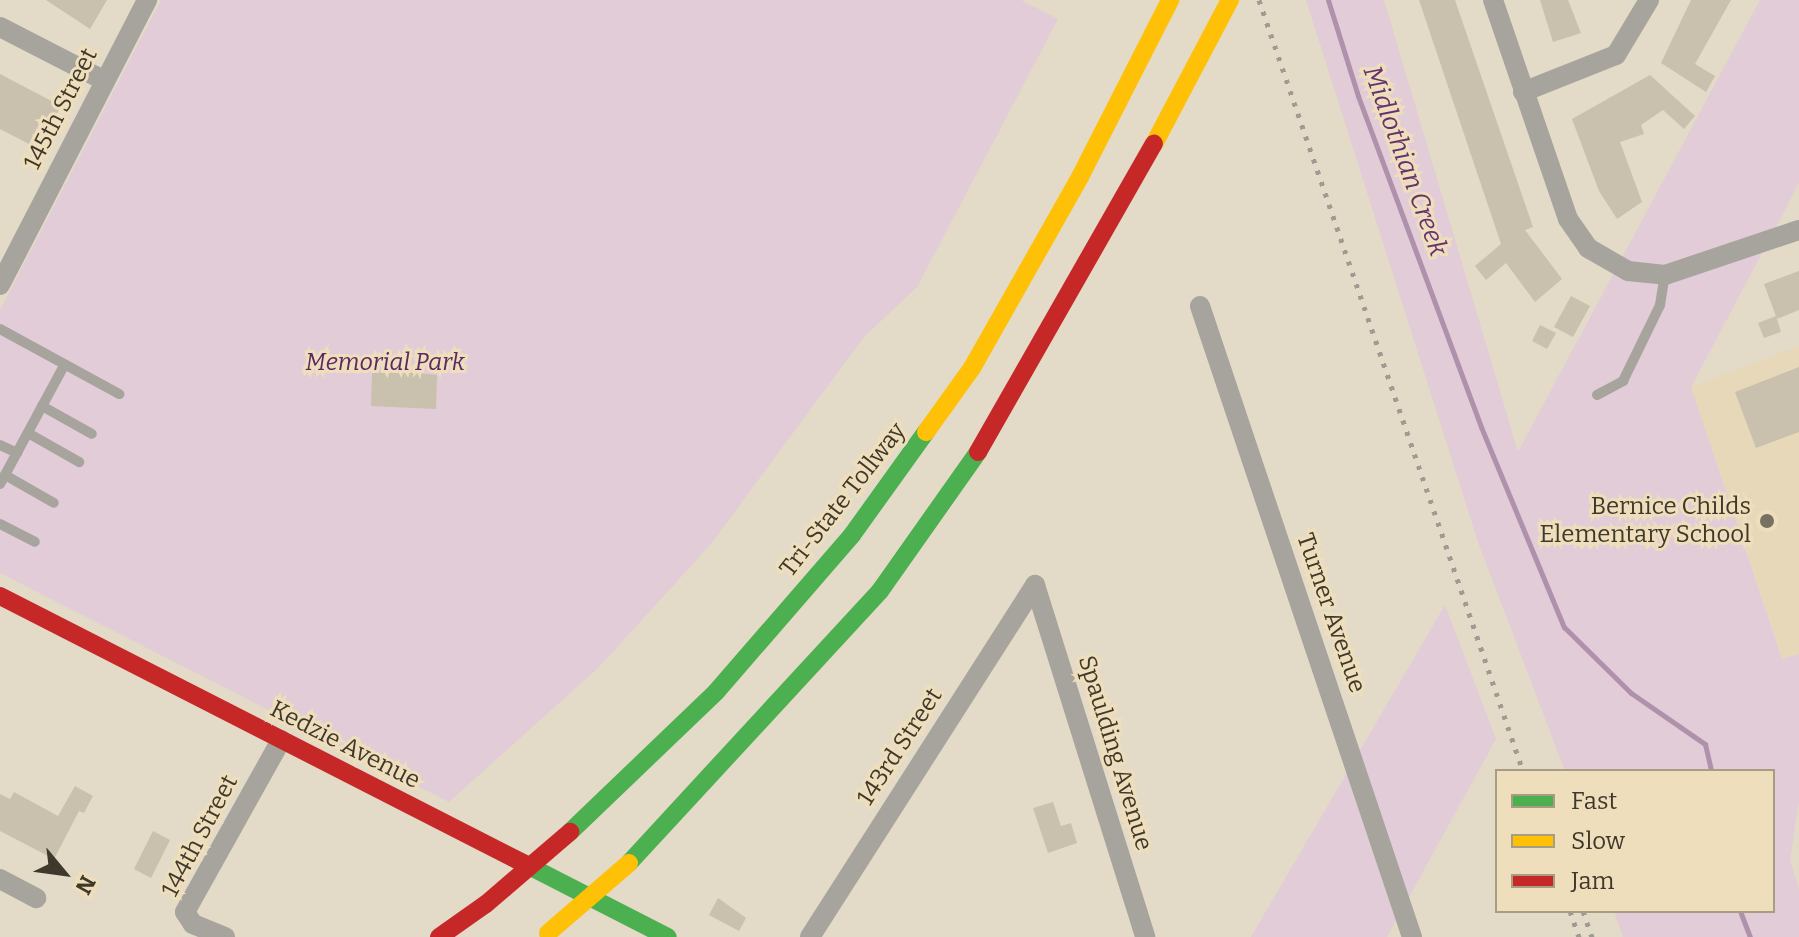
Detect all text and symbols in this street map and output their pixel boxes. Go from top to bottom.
street label: 145th Street [18,43,104,175]
water label: Midlothian Creek [1356,62,1454,260]
park label: Memorial Park [305,349,465,377]
street label: Tri-State Tollway [774,417,912,583]
place label: Bernice Childs Elementary School [1539,493,1751,549]
marker: Bernice Childs Elementary School [1758,512,1776,530]
street label: Turner Avenue [1290,529,1372,697]
street label: Spaulding Avenue [1072,652,1158,854]
street label: 143rd Street [851,683,949,811]
street label: Kedzie Avenue [265,695,425,795]
legend [1495,769,1775,913]
street label: 144th Street [156,770,244,902]
text: Fast [1571,787,1617,815]
text: Slow [1571,827,1625,855]
north arrow [24,833,104,913]
text: Jam [1571,867,1614,895]
text: N [70,871,101,899]

